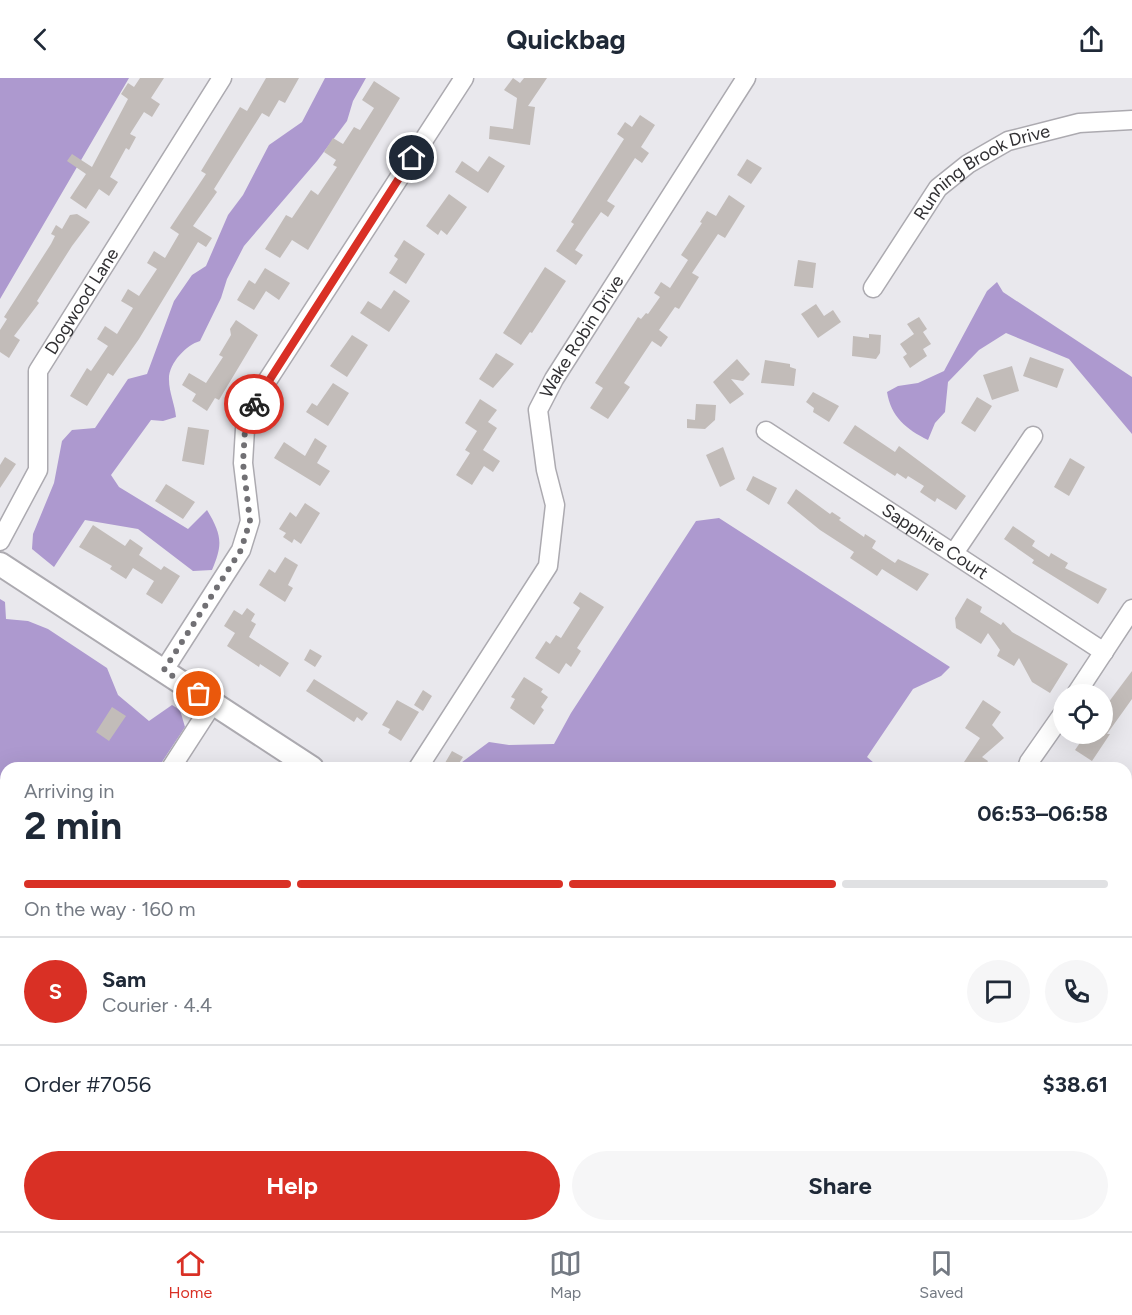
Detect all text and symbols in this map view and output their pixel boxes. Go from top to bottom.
icon: back [24,23,57,56]
text: Quickbag [506,23,626,56]
icon: share [1075,23,1108,56]
street label: Running Brook Drive [909,120,1052,224]
pin [386,132,437,183]
icon: home [395,141,428,174]
street label: Dogwood Lane [40,244,124,359]
street label: Wake Robin Drive [535,271,629,402]
courier [224,374,284,434]
icon: bike [238,388,271,421]
street label: Sapphire Court [878,499,993,584]
pin [173,668,224,719]
icon: bag [182,677,215,710]
map controls [1053,684,1113,744]
button: locate [1053,684,1113,744]
text: Arriving in [24,779,114,803]
text: 06:53–06:58 [977,800,1108,827]
text: 2 min [24,802,122,849]
text: On the way · 160 m [24,897,196,921]
button: chat [967,960,1030,1023]
button: phone [1045,960,1108,1023]
text: Sam [102,966,146,993]
text: S [49,978,62,1005]
text: Courier · 4.4 [102,993,212,1017]
text: Order #7056 [24,1071,151,1098]
text: $38.61 [1043,1071,1108,1098]
button: Help [24,1151,560,1220]
button: Share [572,1151,1108,1220]
tab: Home [169,1247,212,1302]
tab: Map [549,1247,582,1302]
tab: Saved [919,1247,963,1302]

